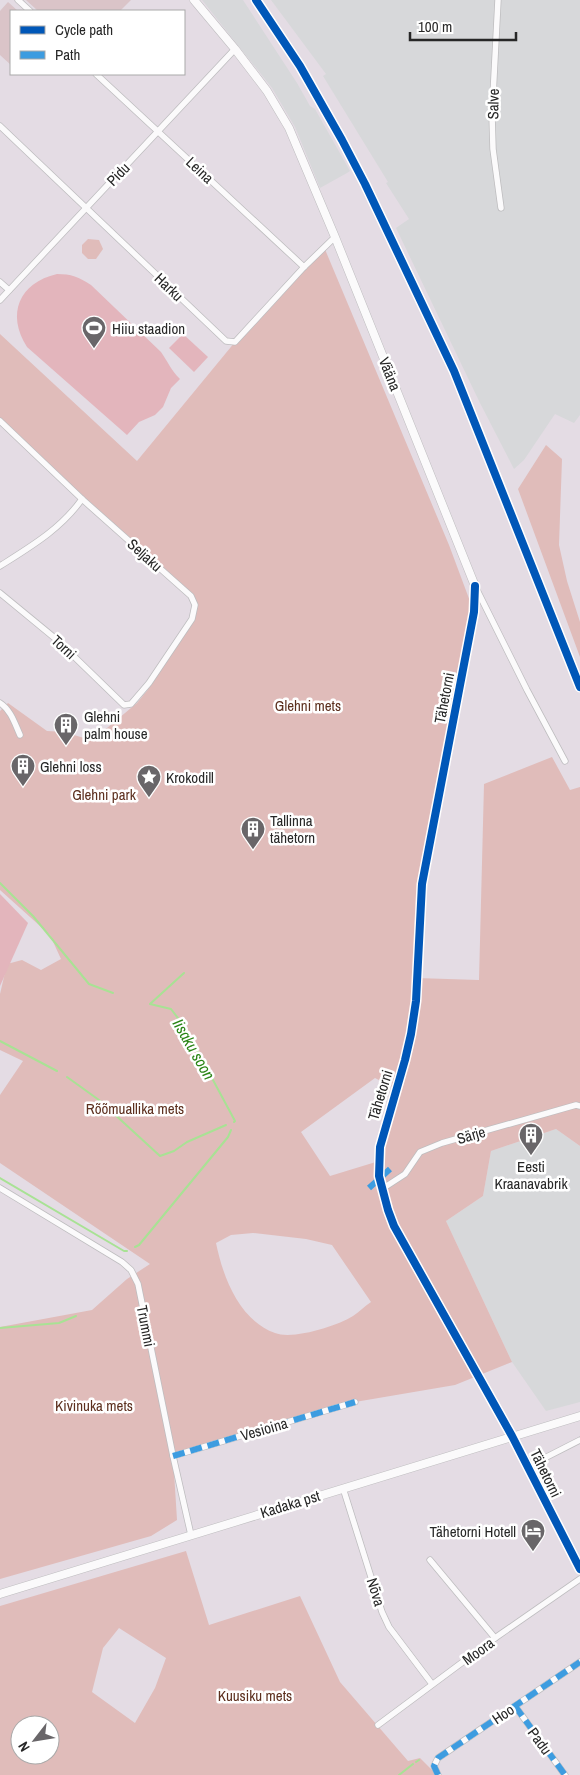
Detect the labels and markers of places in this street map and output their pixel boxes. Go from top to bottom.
sports icon: Hiiu staadion [81,315,107,349]
place label: Hiiu staadion [112,318,185,339]
place label: Glehni palm house [84,706,148,744]
building icon: Glehni palm house [53,712,79,746]
building icon: Glehni loss [10,753,36,787]
place label: Glehni loss [40,756,102,777]
place icon: Krokodill [136,764,162,798]
place label: Krokodill [166,767,214,788]
place label: Tallinna tähetorn [270,810,315,848]
building icon: Tallinna tähetorn [240,816,266,850]
building icon: Eesti Kraanavabrik [518,1122,544,1156]
place label: Eesti Kraanavabrik [494,1156,568,1194]
hotel icon: Tähetorni Hotell [520,1518,546,1552]
place label: Tähetorni Hotell [430,1521,516,1542]

